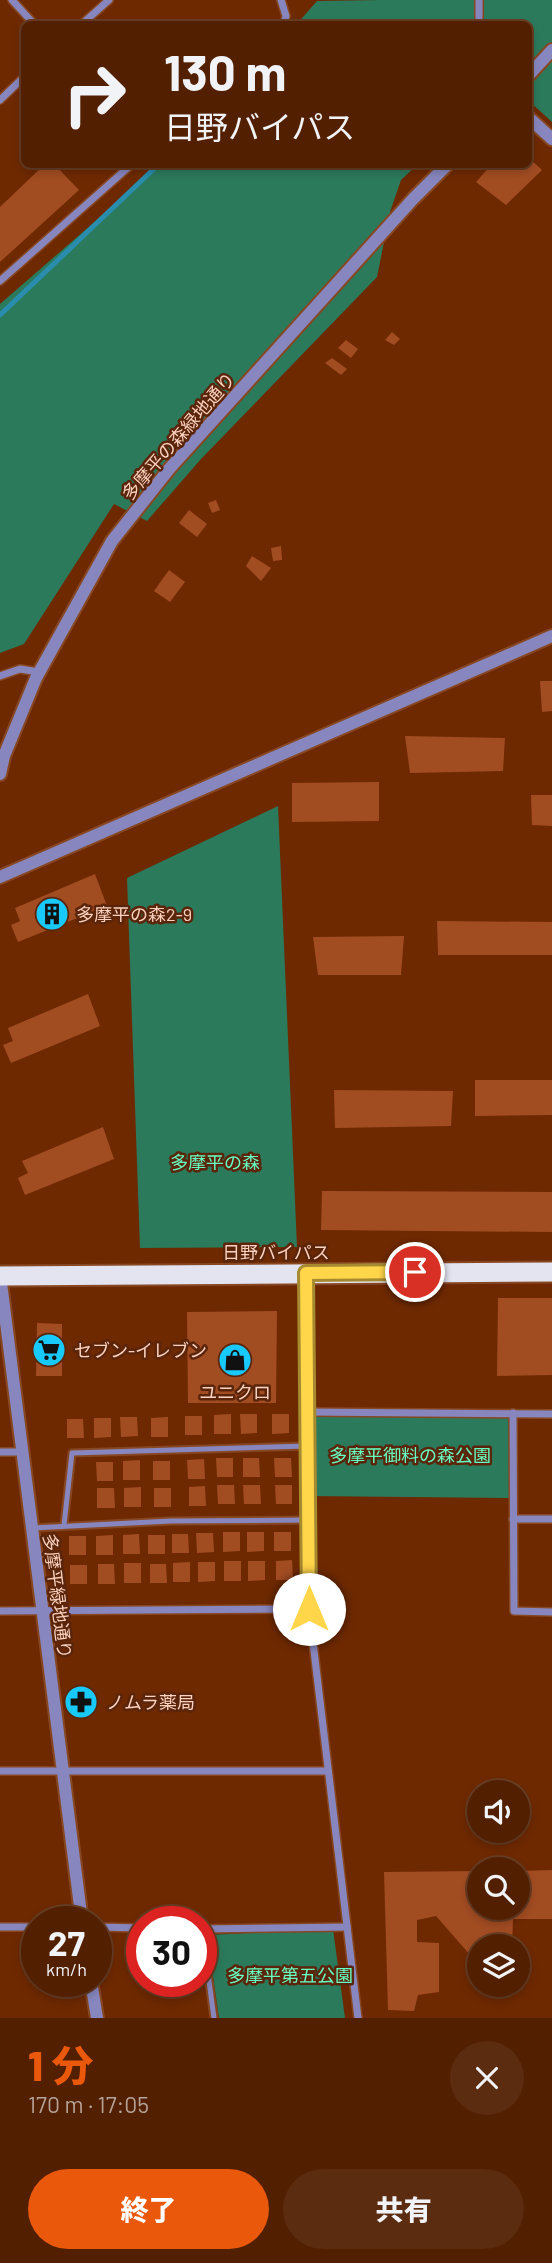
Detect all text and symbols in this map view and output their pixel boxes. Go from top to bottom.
text: 130 m [164,42,286,101]
icon: right [49,49,140,140]
text: 日野バイパス [164,107,355,145]
street label: 多摩平の森緑地通り [117,368,239,504]
building icon: 多摩平の森2-9 [33,895,71,933]
place label: 多摩平の森2-9 [76,903,192,925]
park label: 多摩平の森 [170,1151,260,1173]
street label: 日野バイパス [222,1241,330,1263]
pin [385,1242,445,1302]
icon: arrive [396,1253,434,1291]
supermarket icon: セブン-イレブン [30,1331,68,1369]
place label: セブン-イレブン [74,1339,207,1361]
shop icon: ユニクロ [216,1341,254,1379]
place label: ユニクロ [199,1381,271,1403]
park label: 多摩平御料の森公園 [329,1444,491,1466]
street label: 多摩平緑地通り [39,1532,77,1660]
position arrow [272,1572,346,1646]
pharmacy icon: ノムラ薬局 [62,1683,100,1721]
place label: ノムラ薬局 [106,1691,195,1713]
map controls [467,1780,530,1997]
button: sound [467,1780,530,1843]
button: search [467,1857,530,1920]
speed limit sign: 30 [126,1906,217,1997]
text: 27 [48,1921,85,1963]
button: layers [467,1934,530,1997]
text: km/h [46,1958,87,1980]
park label: 多摩平第五公園 [227,1964,353,1986]
text: 1 分 [28,2039,93,2089]
button: close [450,2041,524,2115]
text: 170 m · 17:05 [28,2090,149,2118]
button: 終了 [28,2169,269,2249]
button: 共有 [283,2169,524,2249]

